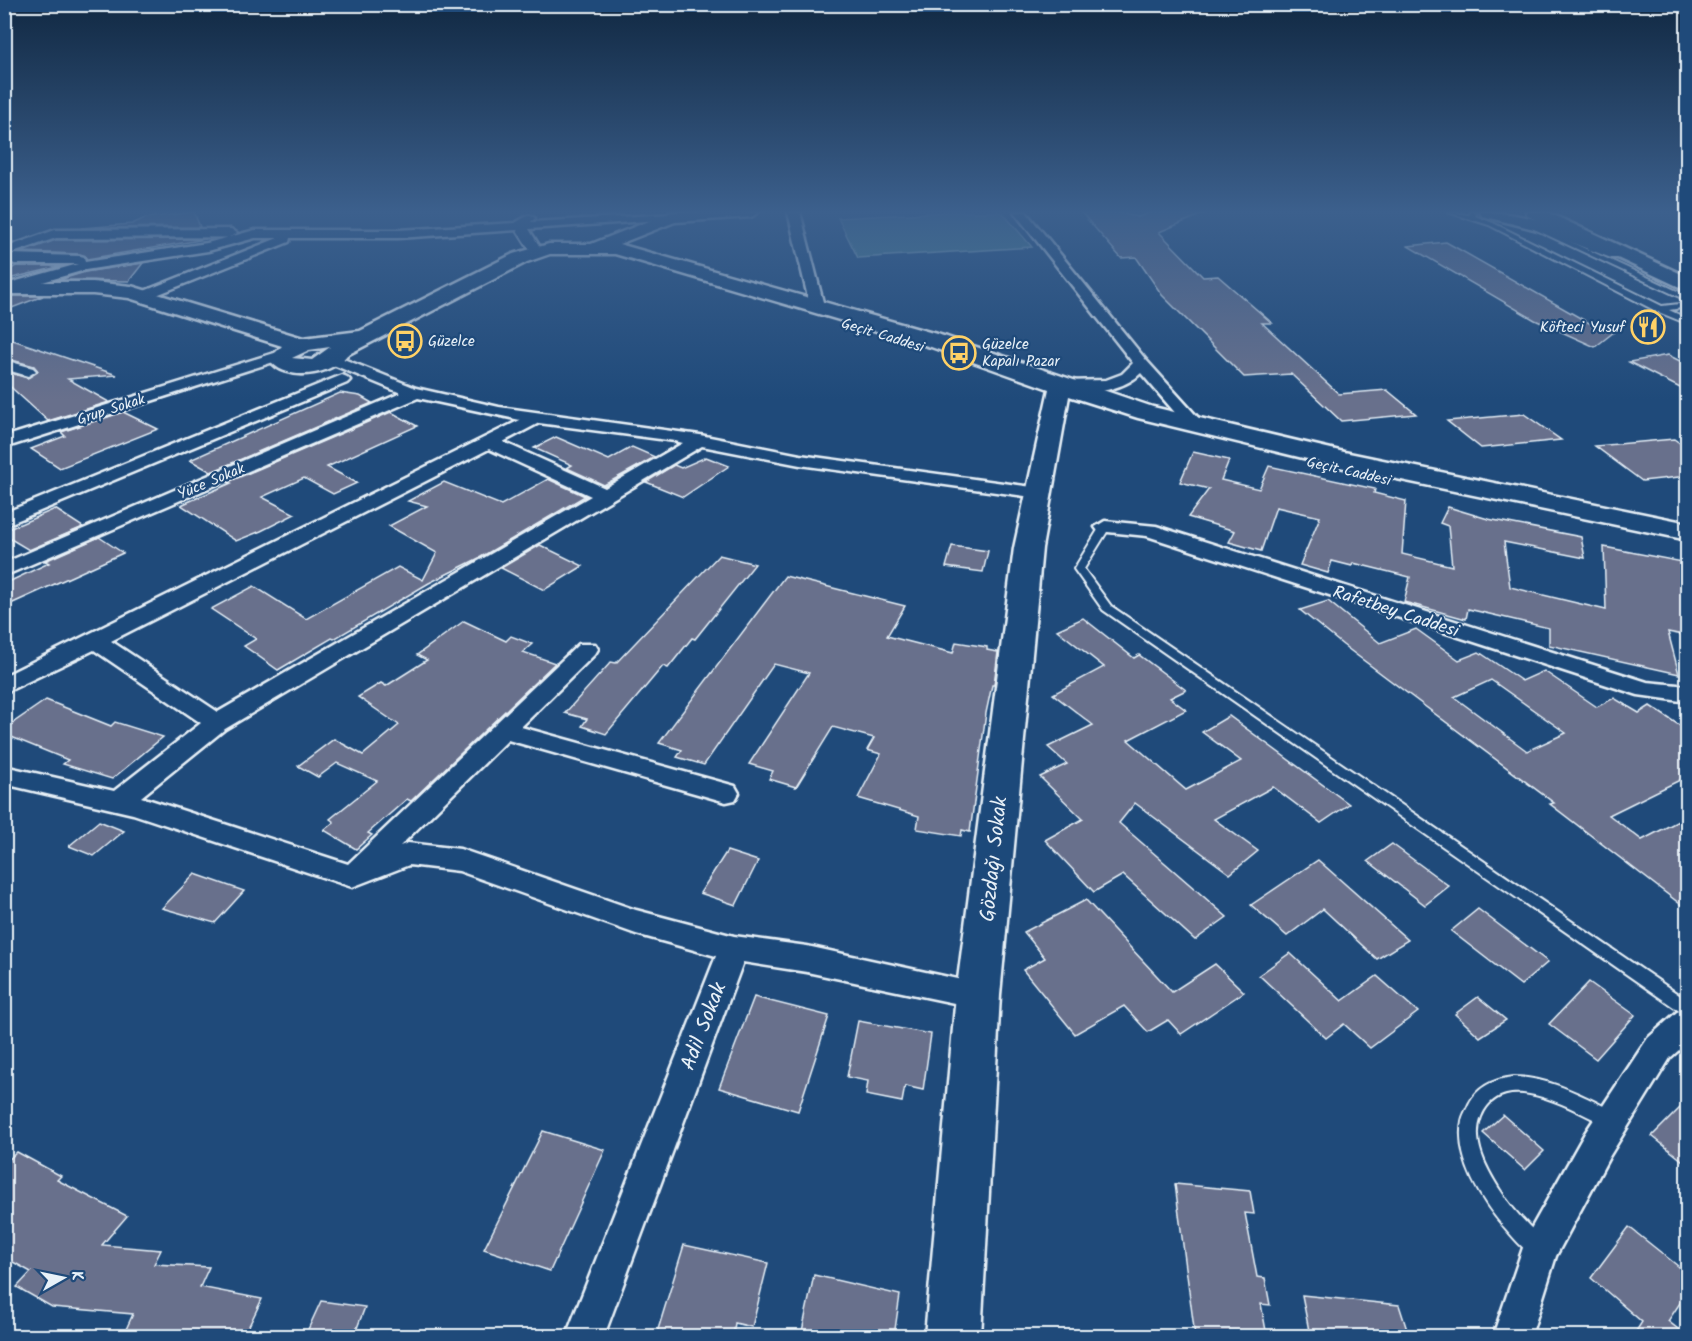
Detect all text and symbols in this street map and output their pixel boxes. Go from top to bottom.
restaurant icon: Köfteci Yusuf [1630,309,1666,345]
street label: Geçit Caddesi [838,312,929,360]
place label: Köfteci Yusuf [1540,316,1626,340]
bus stop icon: Güzelce [387,323,423,359]
place label: Güzelce [428,330,475,354]
place label: Güzelce Kapalı Pazar [982,333,1061,374]
bus stop icon: Güzelce Kapalı Pazar [941,335,977,371]
street label: Grup Sokak [74,387,149,432]
street label: Geçit Caddesi [1304,451,1395,494]
street label: Yüce Sokak [174,457,250,507]
street label: Rafetbey Caddesi [1329,578,1463,647]
street label: Gözdağı Sokak [972,795,1017,923]
street label: Adil Sokak [673,978,736,1075]
north arrow [33,1248,93,1308]
text: K [63,1269,89,1283]

